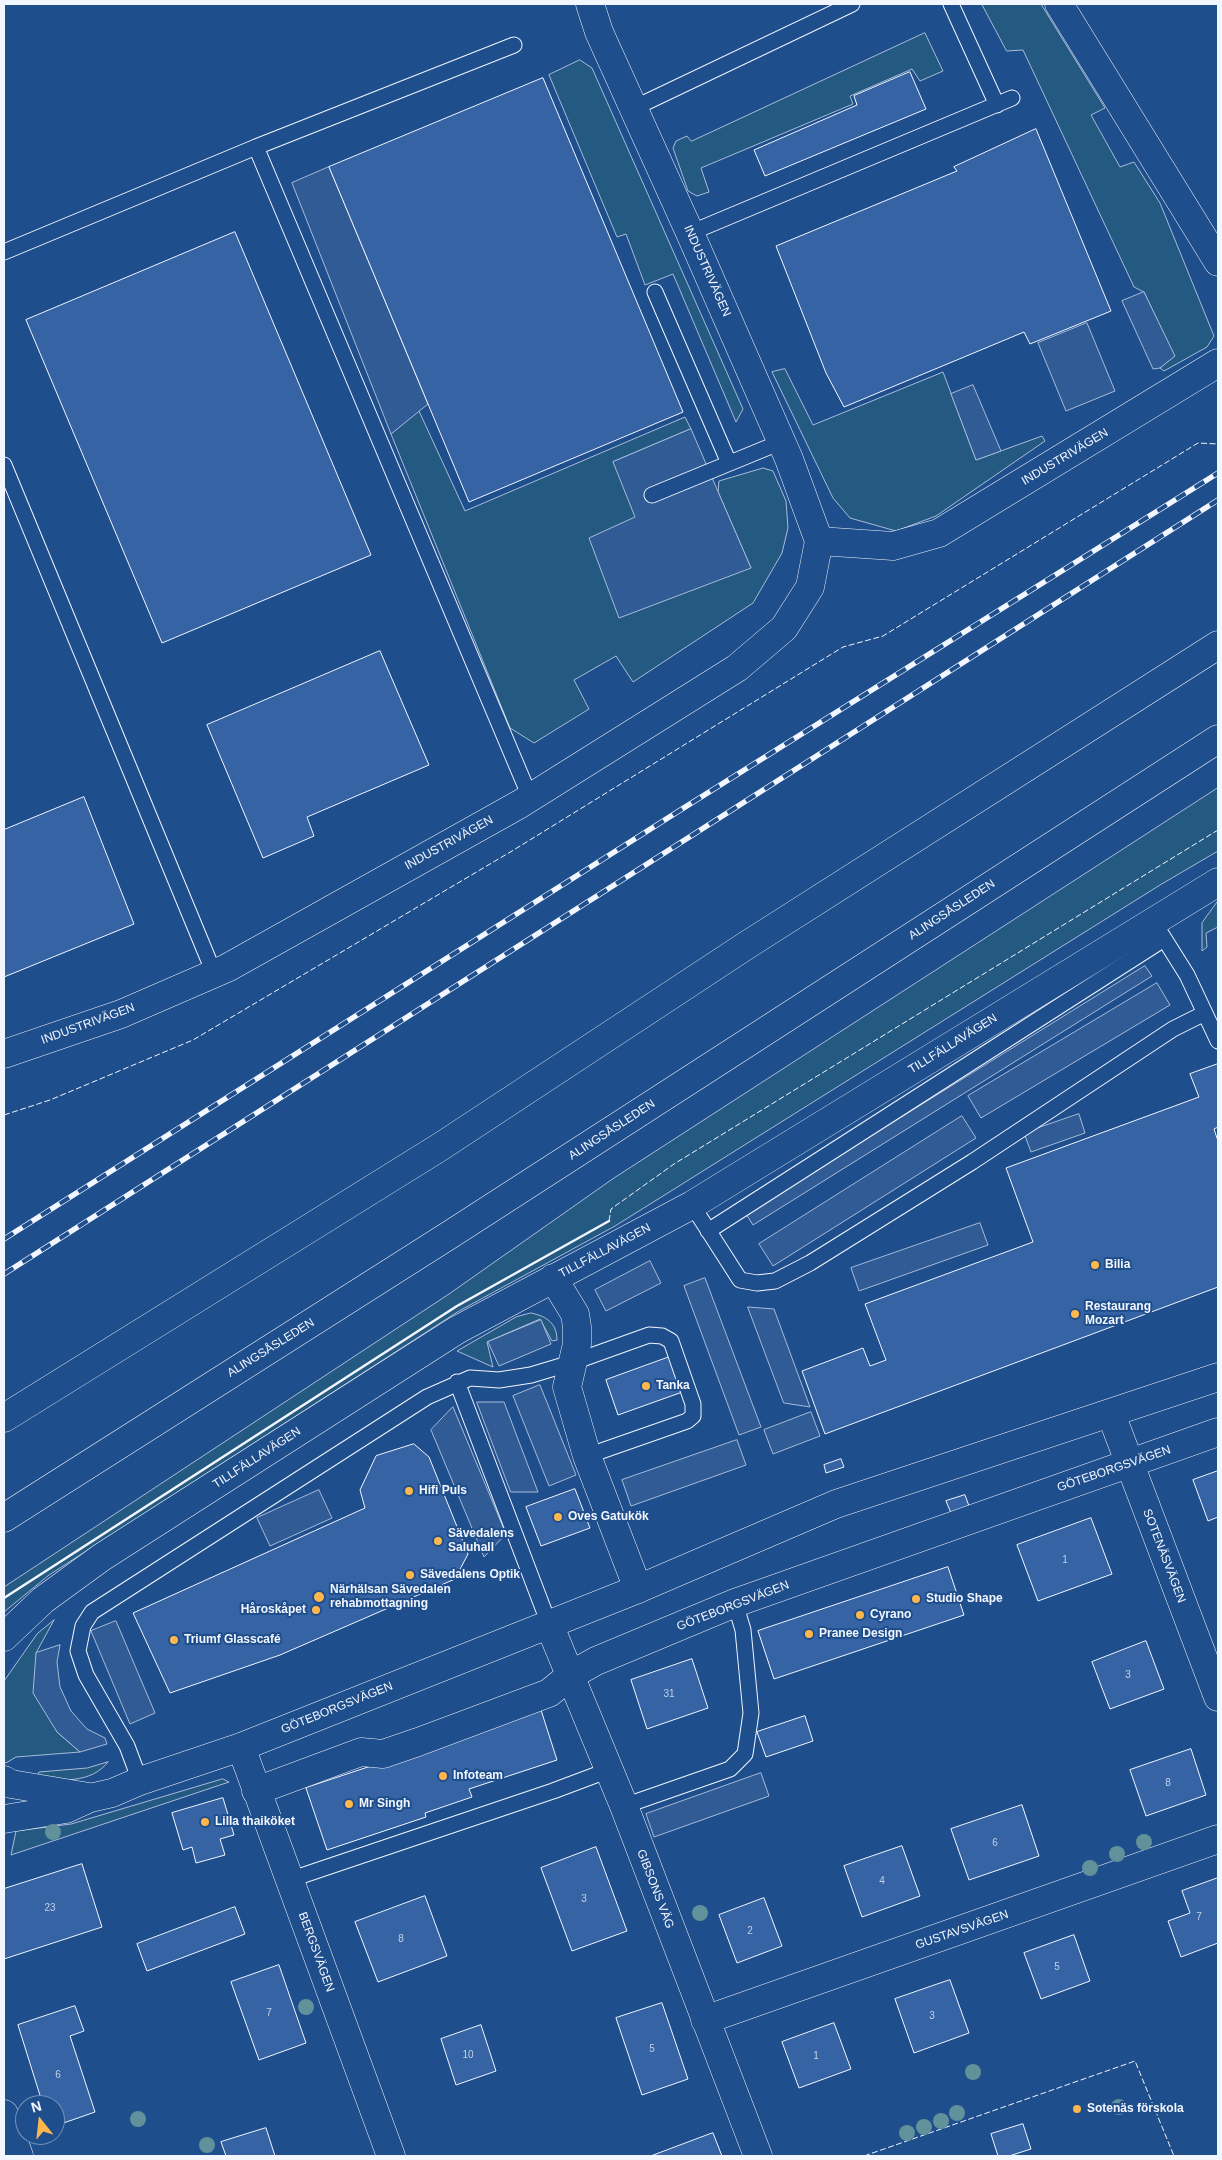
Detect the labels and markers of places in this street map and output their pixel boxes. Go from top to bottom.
place label: Bilia [1105,1258,1130,1272]
marker: Bilia [1089,1259,1101,1271]
place label: Restaurang Mozart [1085,1300,1151,1328]
marker: Restaurang Mozart [1069,1308,1081,1320]
place label: Tanka [656,1379,690,1393]
marker: Tanka [640,1380,652,1392]
place label: Hifi Puls [419,1484,467,1498]
marker: Hifi Puls [403,1485,415,1497]
place label: Oves Gatukök [568,1510,649,1524]
marker: Oves Gatukök [552,1511,564,1523]
place label: Sävedalens Saluhall [448,1527,514,1555]
marker: Sävedalens Saluhall [432,1535,444,1547]
place label: Sävedalens Optik [420,1568,520,1582]
marker: Sävedalens Optik [404,1569,416,1581]
place label: Närhälsan Sävedalen rehabmottagning [330,1583,451,1611]
marker: Närhälsan Sävedalen rehabmottagning [312,1590,326,1604]
place label: Studio Shape [926,1592,1003,1606]
marker: Studio Shape [910,1593,922,1605]
place label: Håroskåpet [241,1603,306,1617]
marker: Håroskåpet [310,1604,322,1616]
place label: Cyrano [870,1608,911,1622]
marker: Cyrano [854,1609,866,1621]
place label: Pranee Design [819,1627,902,1641]
marker: Pranee Design [803,1628,815,1640]
place label: Triumf Glasscafé [184,1633,281,1647]
marker: Triumf Glasscafé [168,1634,180,1646]
place label: Infoteam [453,1769,503,1783]
marker: Infoteam [437,1770,449,1782]
place label: Mr Singh [359,1797,410,1811]
marker: Mr Singh [343,1798,355,1810]
place label: Lilla thaiköket [215,1815,295,1829]
marker: Lilla thaiköket [199,1816,211,1828]
place label: Sotenäs förskola [1087,2102,1184,2116]
marker: Sotenäs förskola [1071,2103,1083,2115]

